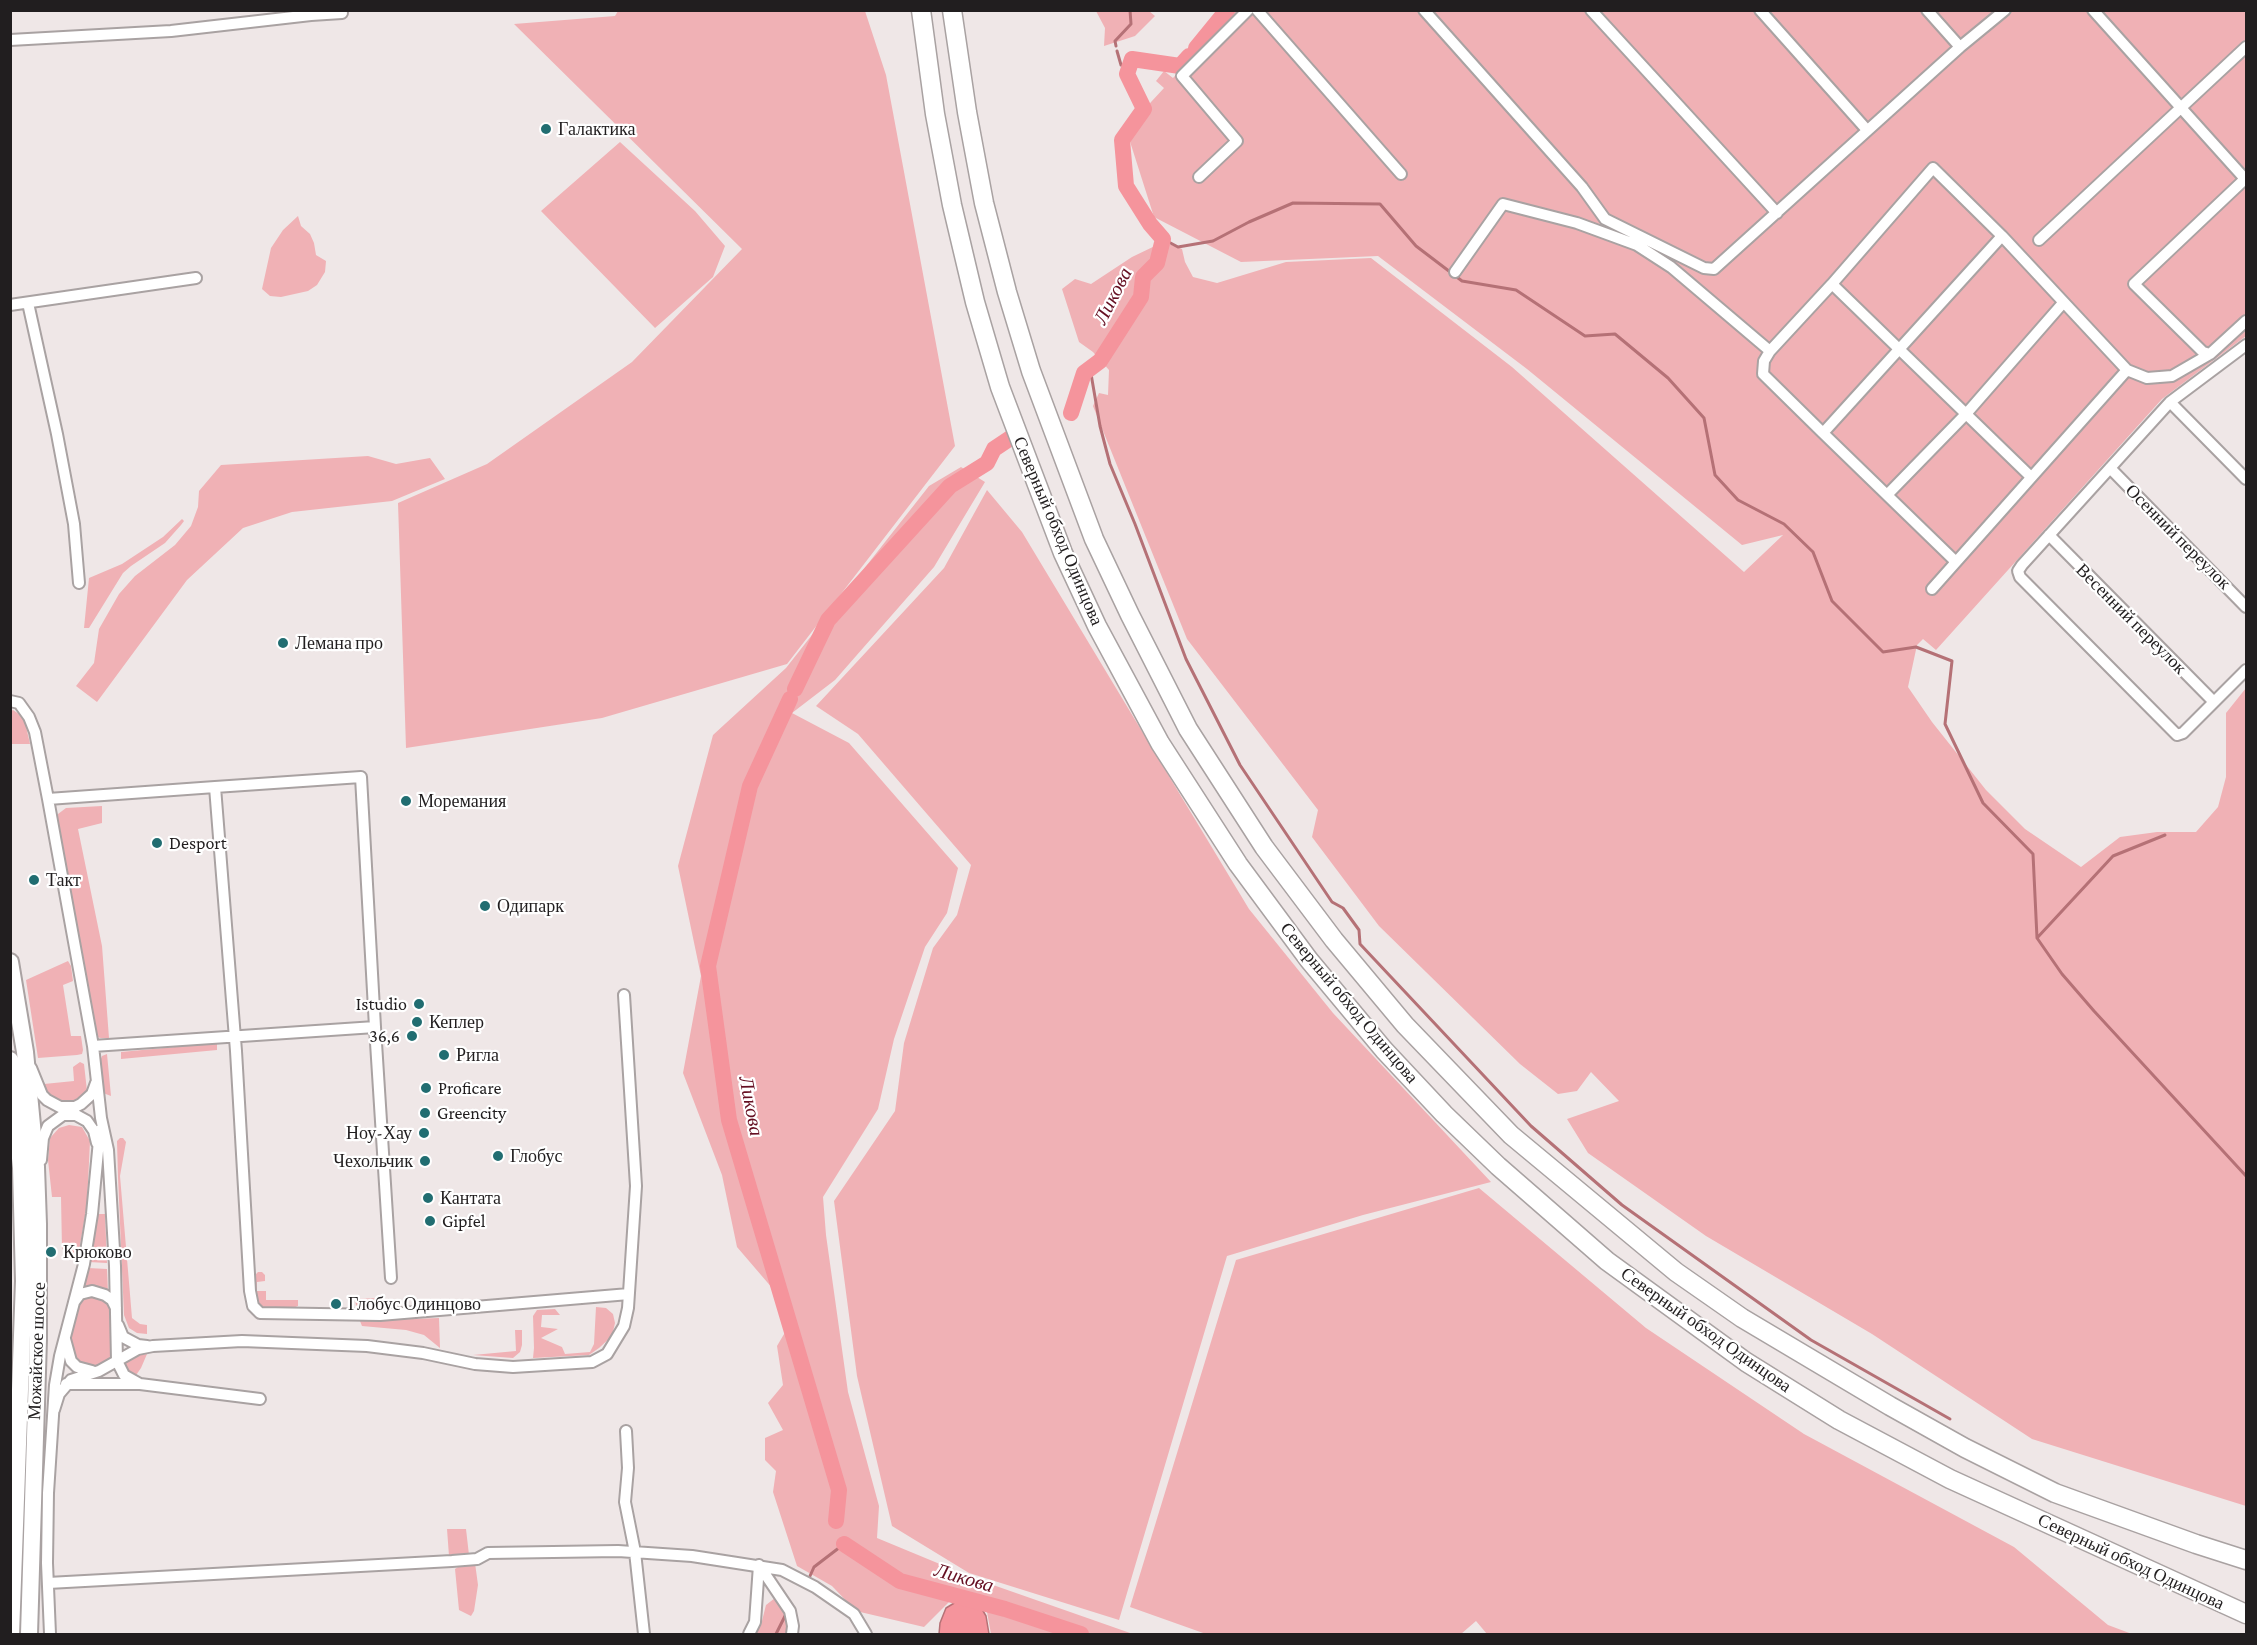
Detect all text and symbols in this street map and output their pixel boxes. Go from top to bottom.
place label: Галактика [558,118,636,140]
marker: Галактика [539,122,553,136]
water label: Ликова [1089,264,1137,328]
street label: Северный обход Одинцова [1008,433,1108,629]
street label: Осенний переулок [2121,480,2235,594]
street label: Весенний переулок [2071,559,2191,679]
place label: Лемана про [295,632,383,654]
marker: Лемана про [276,636,290,650]
place label: Моремания [418,790,506,812]
marker: Моремания [399,794,413,808]
place label: Desport [169,832,227,854]
marker: Desport [150,836,164,850]
place label: Такт [46,869,81,891]
marker: Такт [27,873,41,887]
place label: Одипарк [497,895,564,917]
marker: Одипарк [478,899,492,913]
street label: Северный обход Одинцова [1275,918,1423,1088]
place label: Istudio [356,993,407,1015]
marker: Istudio [412,997,426,1011]
place label: Кеплер [429,1011,484,1033]
marker: Кеплер [410,1015,424,1029]
place label: 36,6 [369,1025,400,1047]
marker: 36,6 [405,1029,419,1043]
place label: Ригла [456,1044,499,1066]
marker: Ригла [437,1048,451,1062]
water label: Ликова [733,1074,769,1138]
place label: Proficare [438,1077,501,1099]
marker: Proficare [419,1081,433,1095]
place label: Greencity [437,1102,506,1124]
marker: Greencity [418,1106,432,1120]
place label: Ноу-Хау [346,1122,412,1144]
marker: Ноу-Хау [417,1126,431,1140]
place label: Глобус [510,1145,562,1167]
marker: Глобус [491,1149,505,1163]
place label: Чехольчик [333,1150,413,1172]
marker: Чехольчик [418,1154,432,1168]
place label: Кантата [440,1187,501,1209]
marker: Кантата [421,1191,435,1205]
place label: Gipfel [442,1210,485,1232]
marker: Gipfel [423,1214,437,1228]
place label: Крюково [63,1241,132,1263]
marker: Крюково [44,1245,58,1259]
street label: Северный обход Одинцова [1617,1263,1795,1397]
street label: Можайское шоссе [24,1282,50,1420]
place label: Глобус Одинцово [348,1293,481,1315]
marker: Глобус Одинцово [329,1297,343,1311]
street label: Северный обход Одинцова [2034,1509,2228,1615]
water label: Ликова [932,1558,996,1598]

